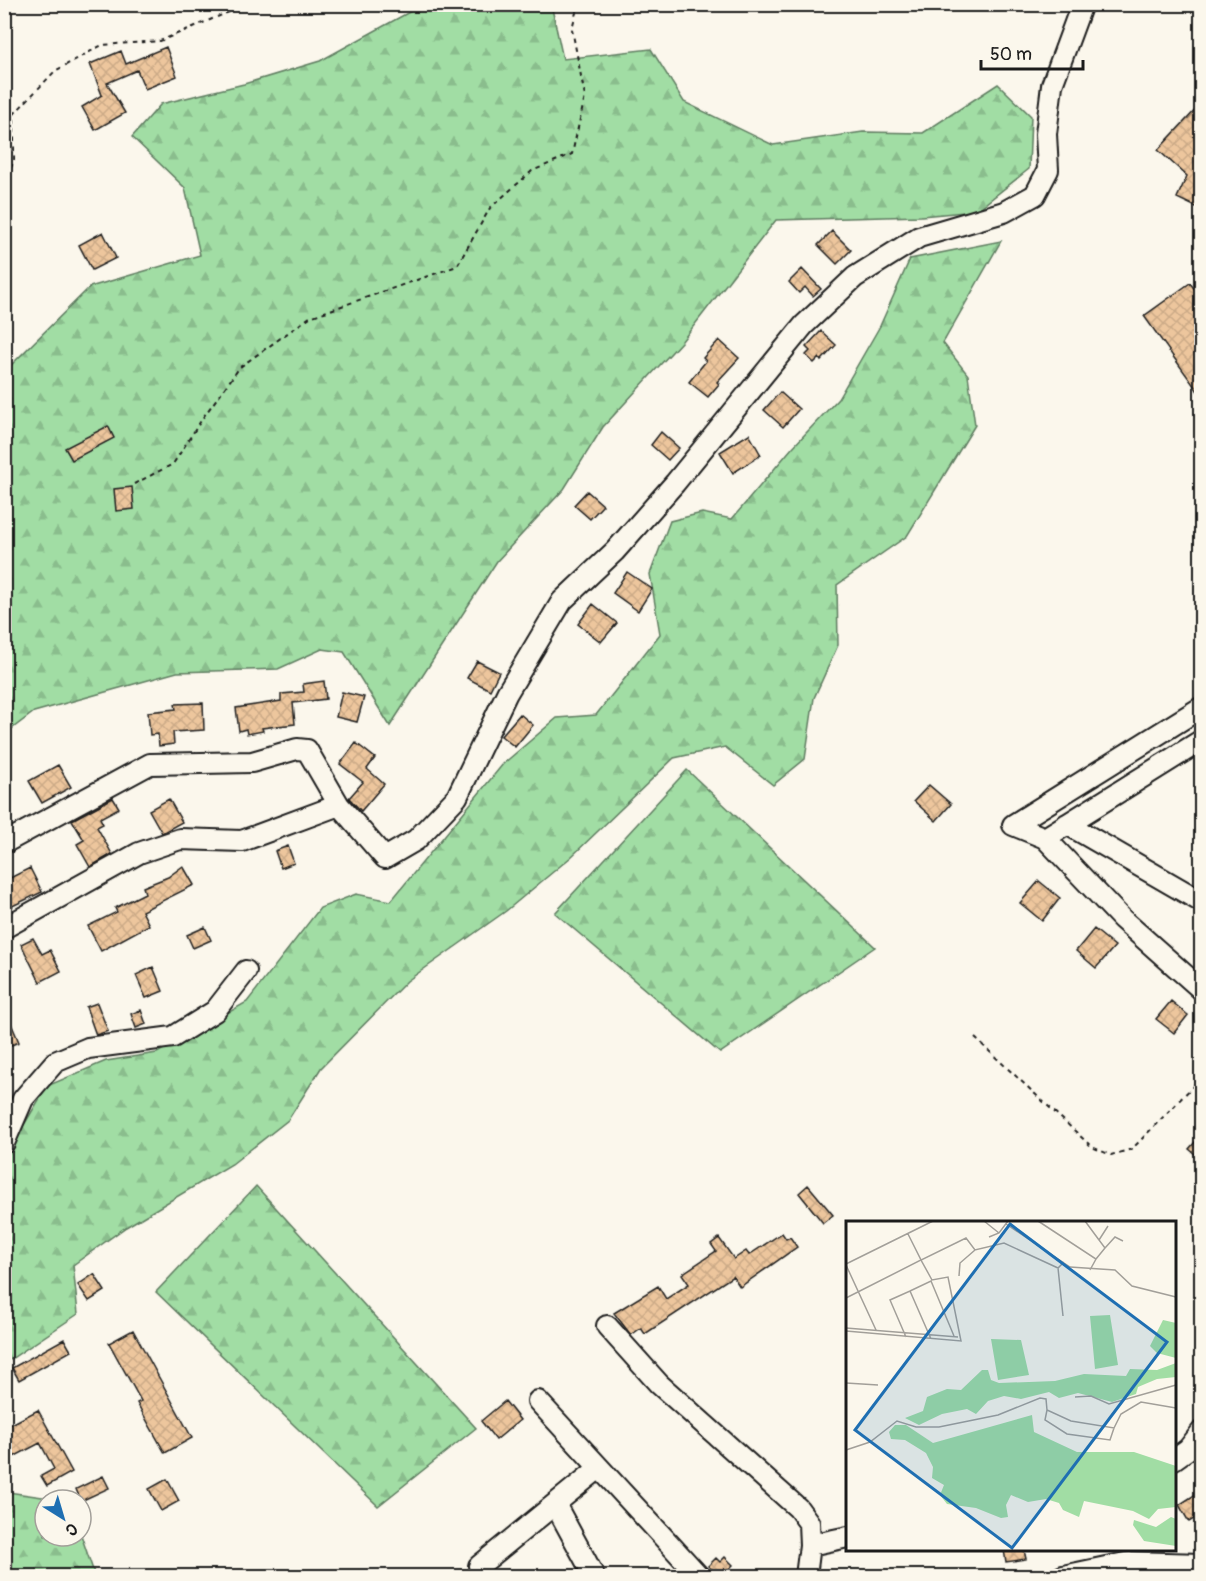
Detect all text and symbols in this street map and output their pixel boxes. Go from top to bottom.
scale bar [981,33,1083,71]
text: 50 m [990,43,1032,66]
inset map [846,1221,1176,1551]
north arrow [33,1488,93,1548]
text: С [61,1518,81,1540]

